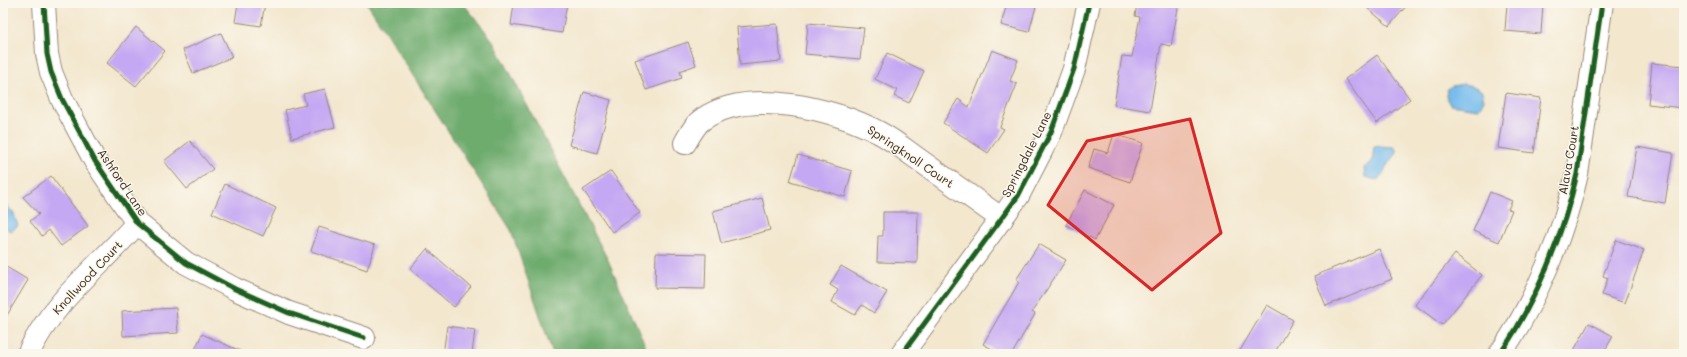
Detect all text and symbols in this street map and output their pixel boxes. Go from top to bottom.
street label: Springdale Lane [997,108,1055,200]
street label: Springknoll Court [865,121,957,191]
street label: Alava Court [1554,124,1582,196]
street label: Ashford Lane [95,145,151,219]
street label: Knollwood Court [49,237,125,317]

